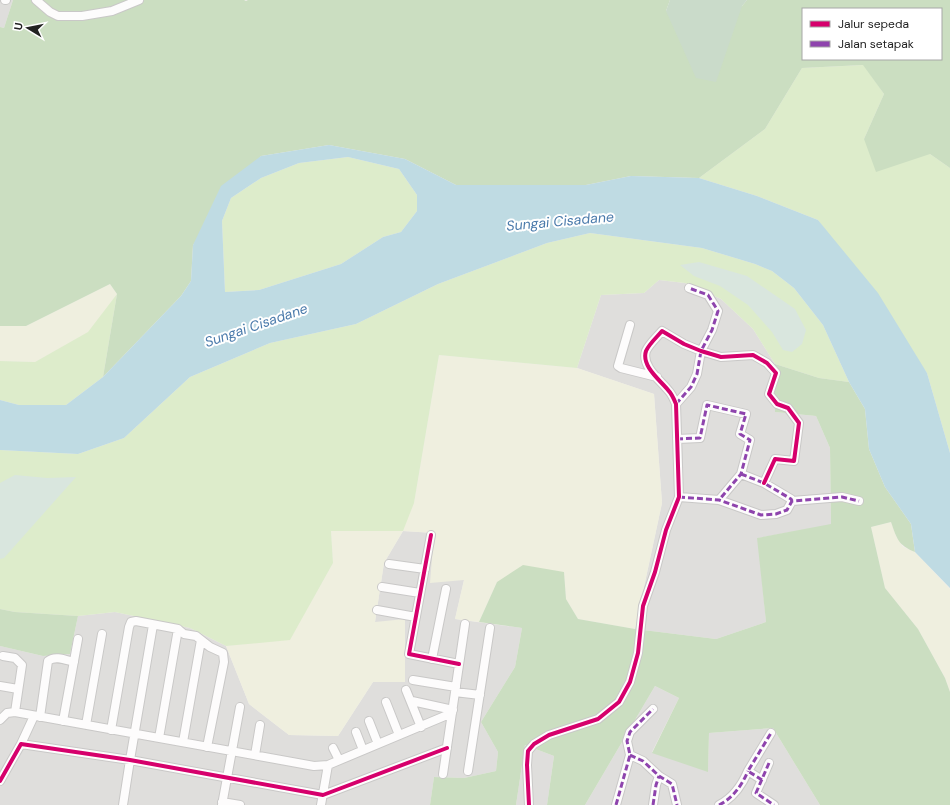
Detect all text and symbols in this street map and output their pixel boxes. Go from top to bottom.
north arrow [8,8,48,48]
legend [802,8,942,60]
text: Jalur sepeda [838,16,909,32]
text: U [11,21,26,31]
text: Jalan setapak [838,36,914,52]
water label: Sungai Cisadane [506,207,614,235]
water label: Sungai Cisadane [202,299,310,351]

